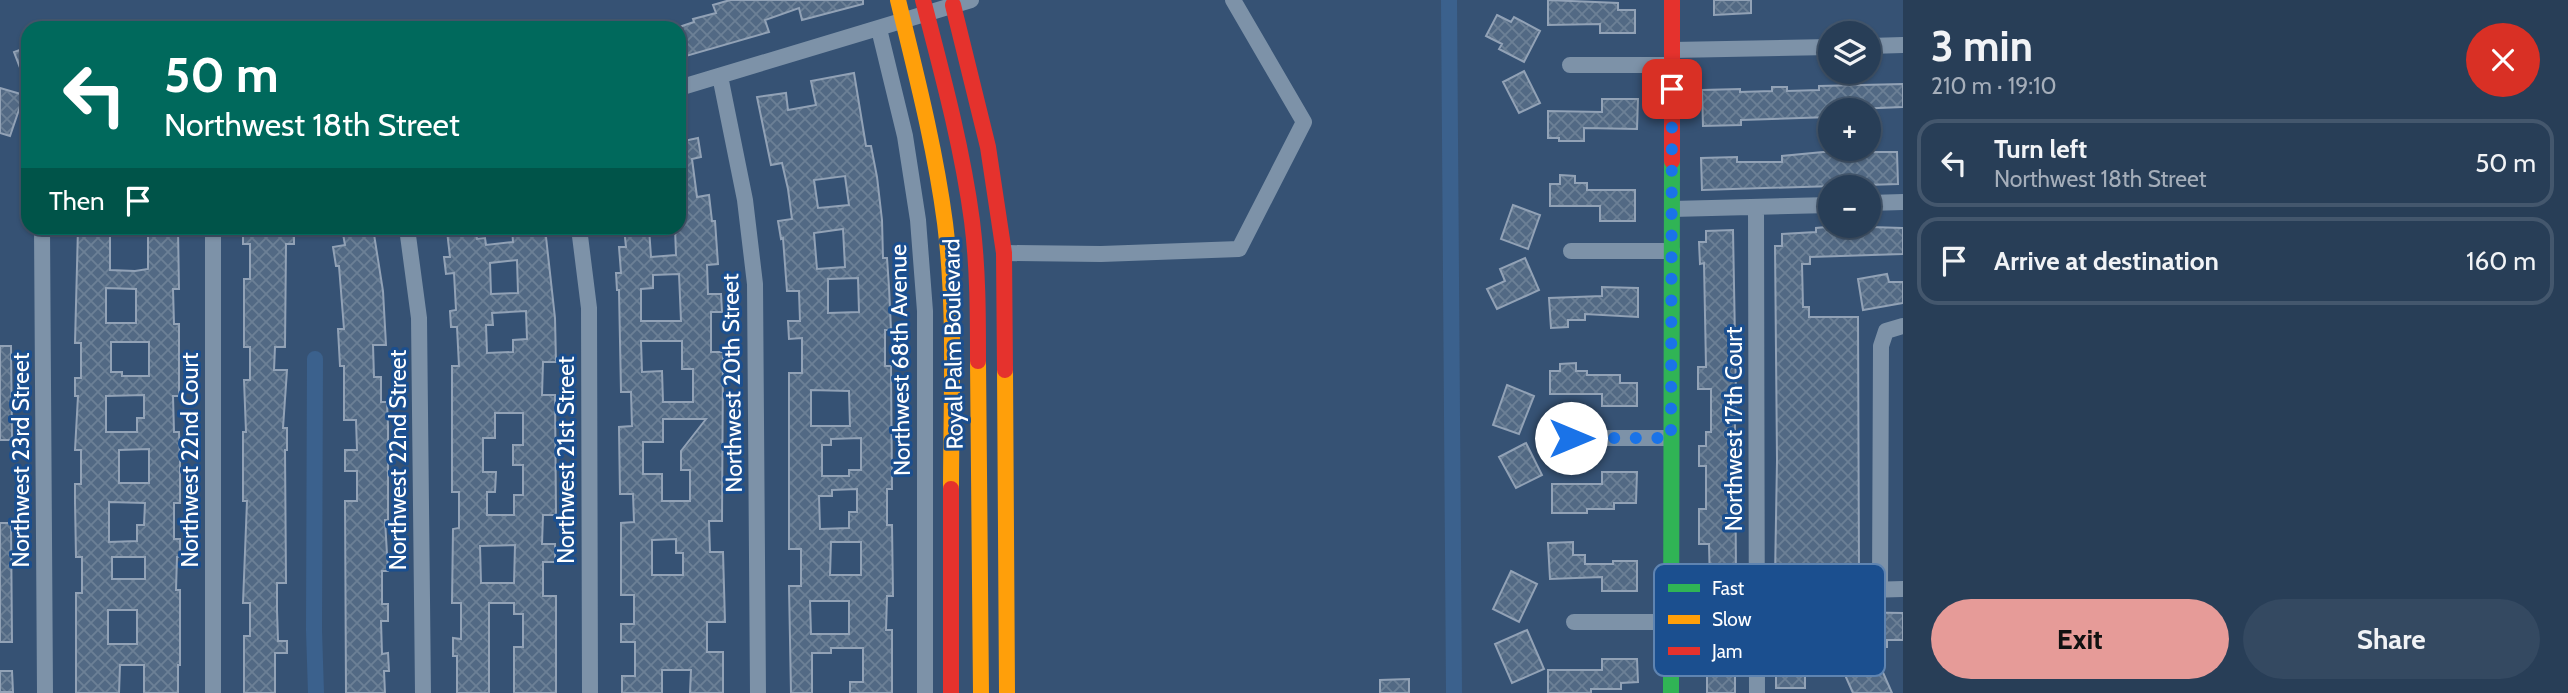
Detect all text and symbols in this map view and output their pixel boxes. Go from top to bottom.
text: 3 min [1931,20,2033,72]
map controls [1818,21,1881,238]
button: layers [1818,21,1881,84]
button: close [2466,23,2540,97]
text: 50 m [164,45,279,104]
icon: left [49,49,140,140]
pin [1642,59,1702,119]
icon: arrive [1653,70,1691,108]
text: 210 m · 19:10 [1931,72,2057,100]
button: + [1818,98,1881,161]
text: Northwest 18th Street [164,105,460,144]
text: Turn left [1994,133,2087,165]
icon: left [1935,144,1973,182]
text: 50 m [2475,147,2536,179]
text: Northwest 18th Street [1994,165,2207,193]
button: − [1818,175,1881,238]
icon: arrive [119,182,157,220]
text: Then [49,185,105,217]
street label: Royal Palm Boulevard [937,238,969,450]
icon: arrive [1935,242,1973,280]
street label: Northwest 68th Avenue [884,244,916,476]
text: Arrive at destination [1994,245,2219,277]
text: 160 m [2466,245,2536,277]
street label: Northwest 20th Street [716,273,748,493]
street label: Northwest 17th Court [1720,326,1748,531]
street label: Northwest 22nd Street [384,349,412,570]
street label: Northwest 23rd Street [7,352,35,568]
street label: Northwest 22nd Court [176,352,204,568]
street label: Northwest 21st Street [552,356,580,564]
position arrow [1534,401,1608,475]
legend [1654,564,1885,676]
text: Fast [1712,577,1745,600]
button: Exit [1931,599,2229,679]
button: Share [2243,599,2540,679]
text: Slow [1712,608,1752,631]
text: Jam [1711,640,1742,663]

